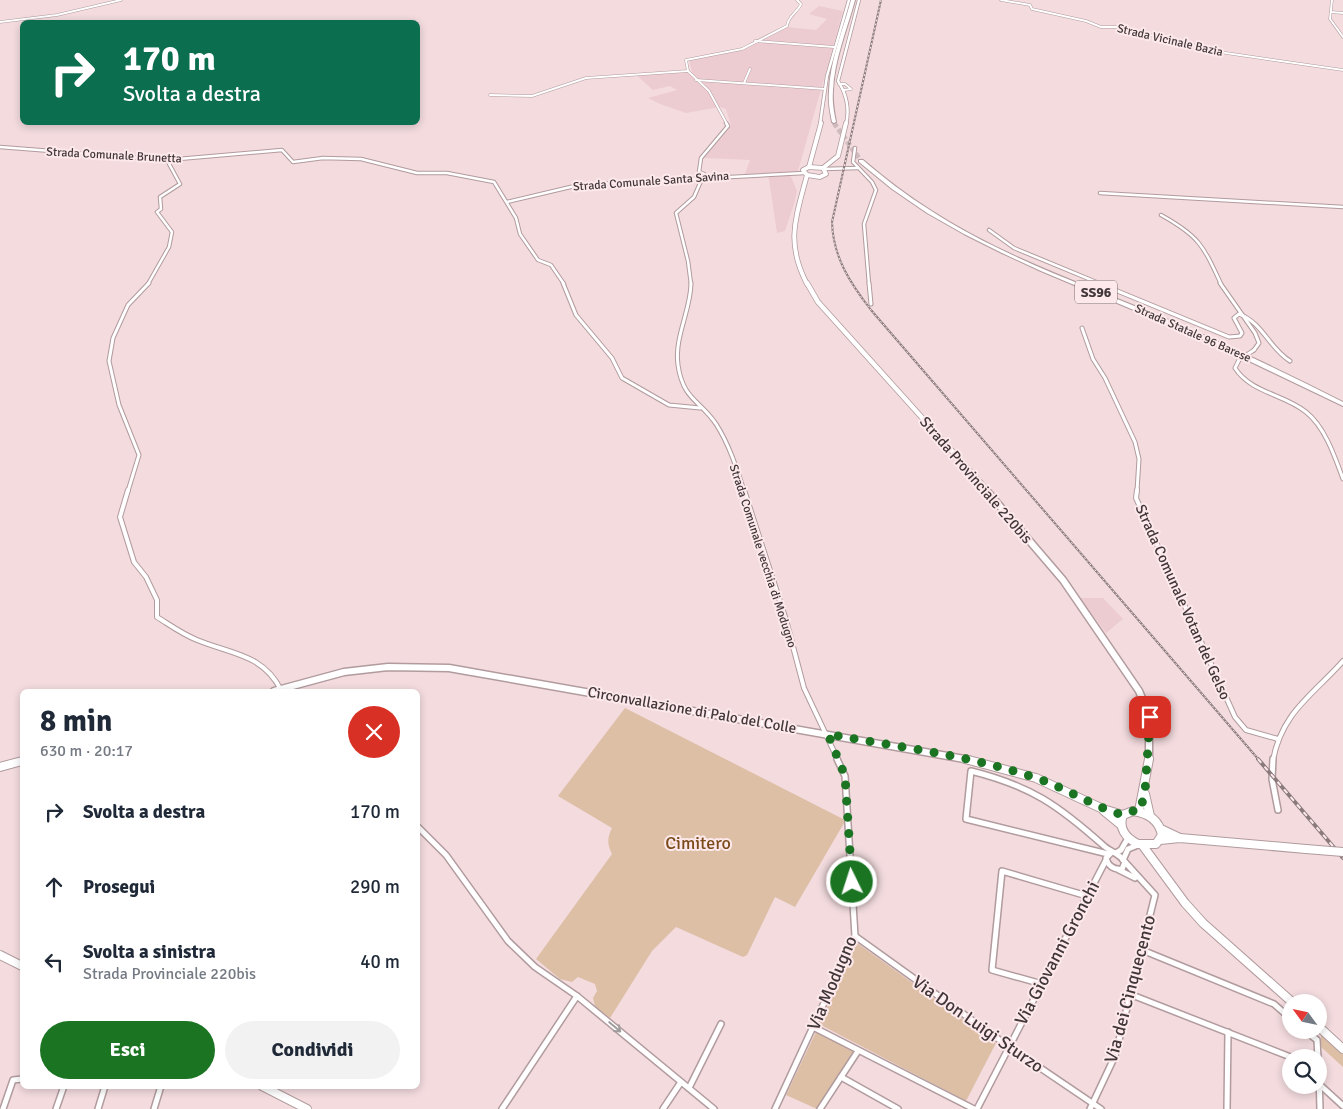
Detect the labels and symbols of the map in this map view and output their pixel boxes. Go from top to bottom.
street label: Strada Vicinale Bazia [1115,21,1224,60]
street label: Strada Comunale Brunetta [46,144,182,167]
street label: Strada Comunale Santa Savina [572,169,730,194]
road number: SS96 [1075,280,1117,304]
street label: Strada Statale 96 Barese [1132,301,1253,366]
street label: Strada Provinciale 220bis [916,413,1036,547]
street label: Strada Comunale vecchia di Modugno [726,463,799,650]
street label: Strada Comunale Votan del Gelso [1132,501,1234,703]
street label: Circonvallazione di Palo del Colle [586,683,798,737]
pin [1129,696,1171,738]
park label: Cimitero [665,832,731,854]
position arrow [825,855,877,907]
street label: Via Giovanni Gronchi [1010,877,1104,1029]
street label: Via dei Cinquecento [1100,913,1160,1065]
street label: Via Modugno [802,933,862,1033]
street label: Via Don Luigi Sturzo [908,971,1048,1077]
north arrow [1282,994,1328,1039]
one-way arrow [608,1021,621,1032]

